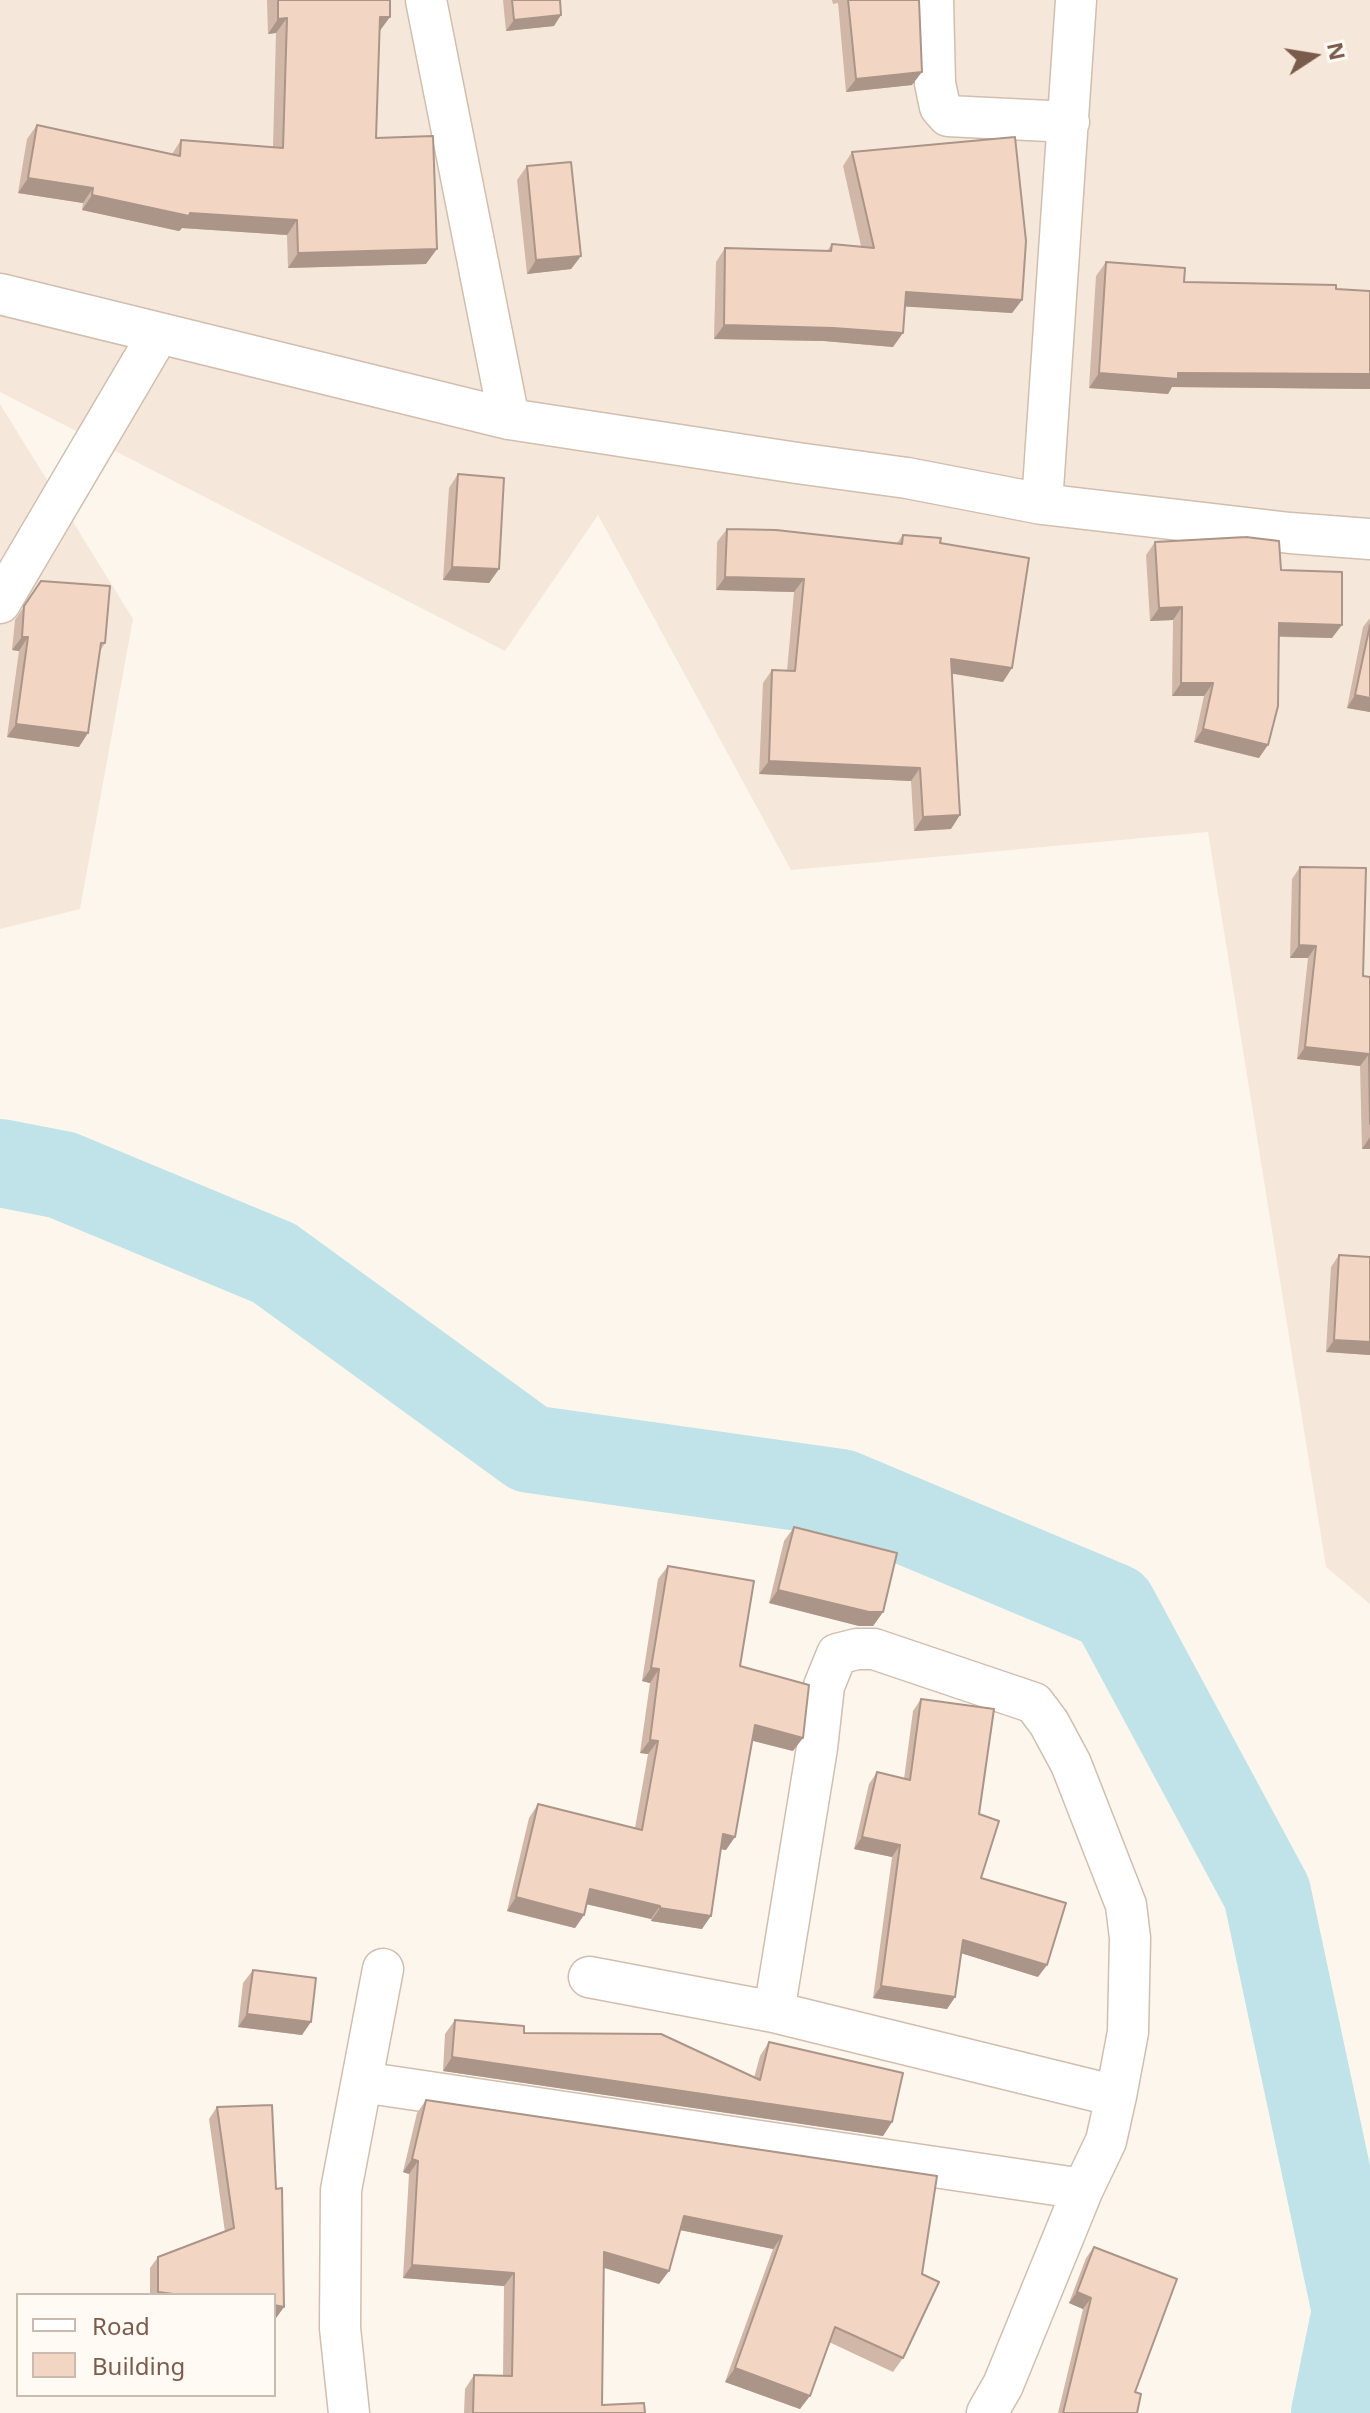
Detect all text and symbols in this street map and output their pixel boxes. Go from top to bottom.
north arrow [1274,16,1354,96]
text: N [1321,39,1354,63]
legend [16,2293,276,2397]
text: Road [92,2309,150,2342]
text: Building [92,2349,185,2382]

